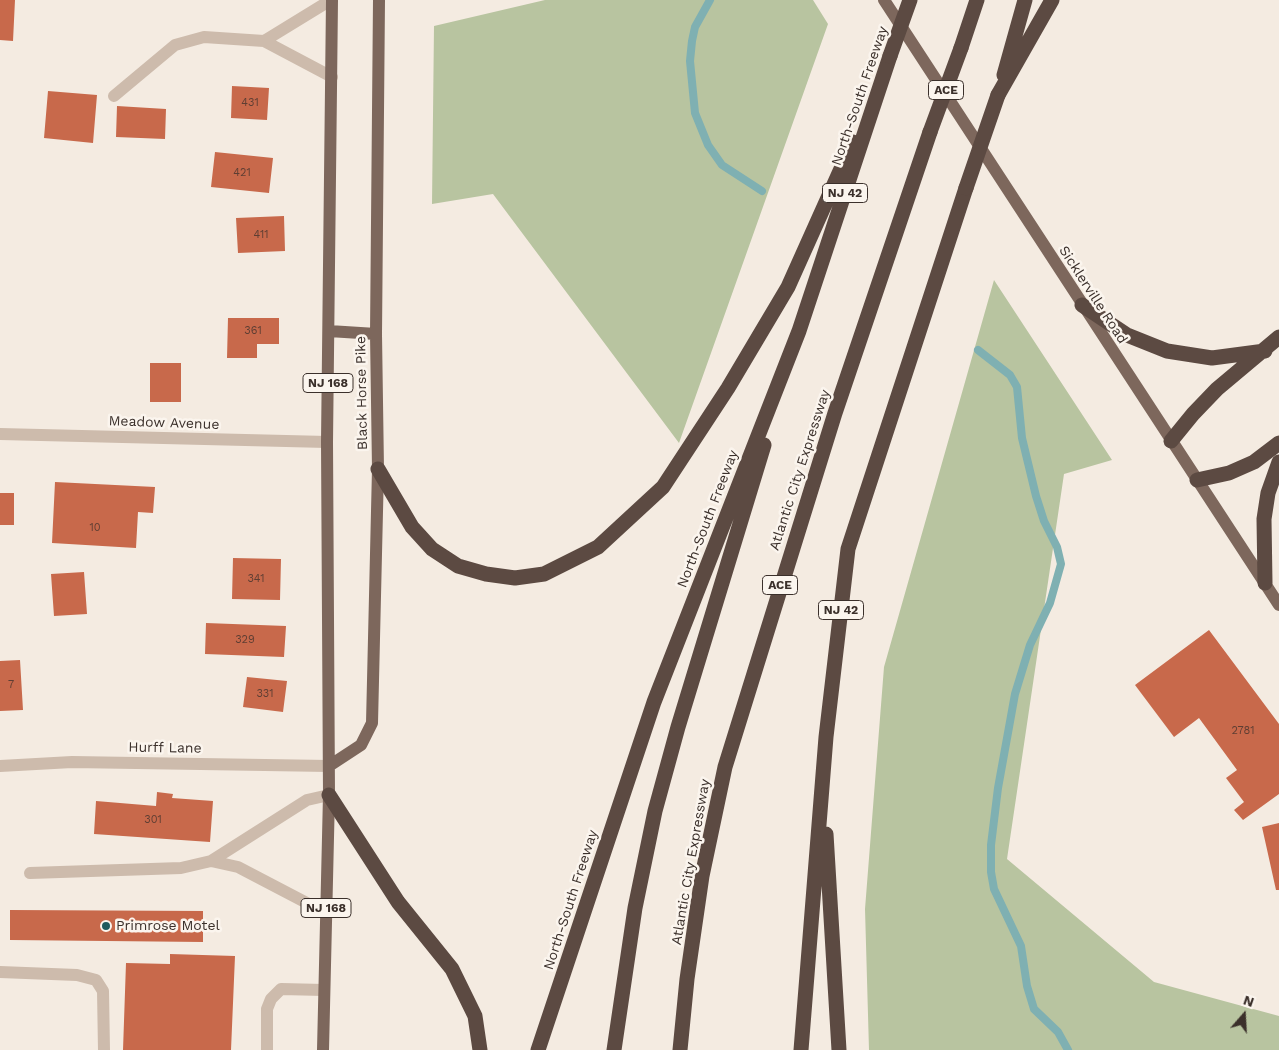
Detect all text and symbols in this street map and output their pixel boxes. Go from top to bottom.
street label: North-South Freeway [828,24,892,168]
road number: ACE [928,80,964,100]
house number: 431 [241,96,259,110]
house number: 421 [233,166,251,180]
road number: NJ 42 [822,184,868,202]
house number: 411 [253,228,269,242]
street label: Sicklerville Road [1055,243,1131,347]
house number: 361 [244,324,262,338]
street label: Black Horse Pike [353,336,371,450]
road number: NJ 168 [303,373,353,392]
street label: Atlantic City Expressway [766,387,834,553]
street label: Meadow Avenue [108,413,220,433]
street label: North-South Freeway [674,448,742,590]
house number: 10 [89,521,101,535]
house number: 341 [247,572,265,586]
road number: ACE [762,576,798,594]
road number: NJ 42 [818,600,864,620]
house number: 329 [235,633,255,647]
house number: 7 [8,678,14,692]
house number: 331 [256,687,274,701]
house number: 2781 [1231,724,1255,738]
street label: Hurff Lane [128,739,202,757]
street label: Atlantic City Expressway [668,778,714,946]
house number: 301 [144,813,162,827]
street label: North-South Freeway [540,828,602,972]
road number: NJ 168 [301,898,351,918]
place label: Primrose Motel [116,918,220,934]
marker: Primrose Motel [100,920,112,932]
north arrow [1219,990,1269,1040]
text: N [1241,992,1256,1010]

